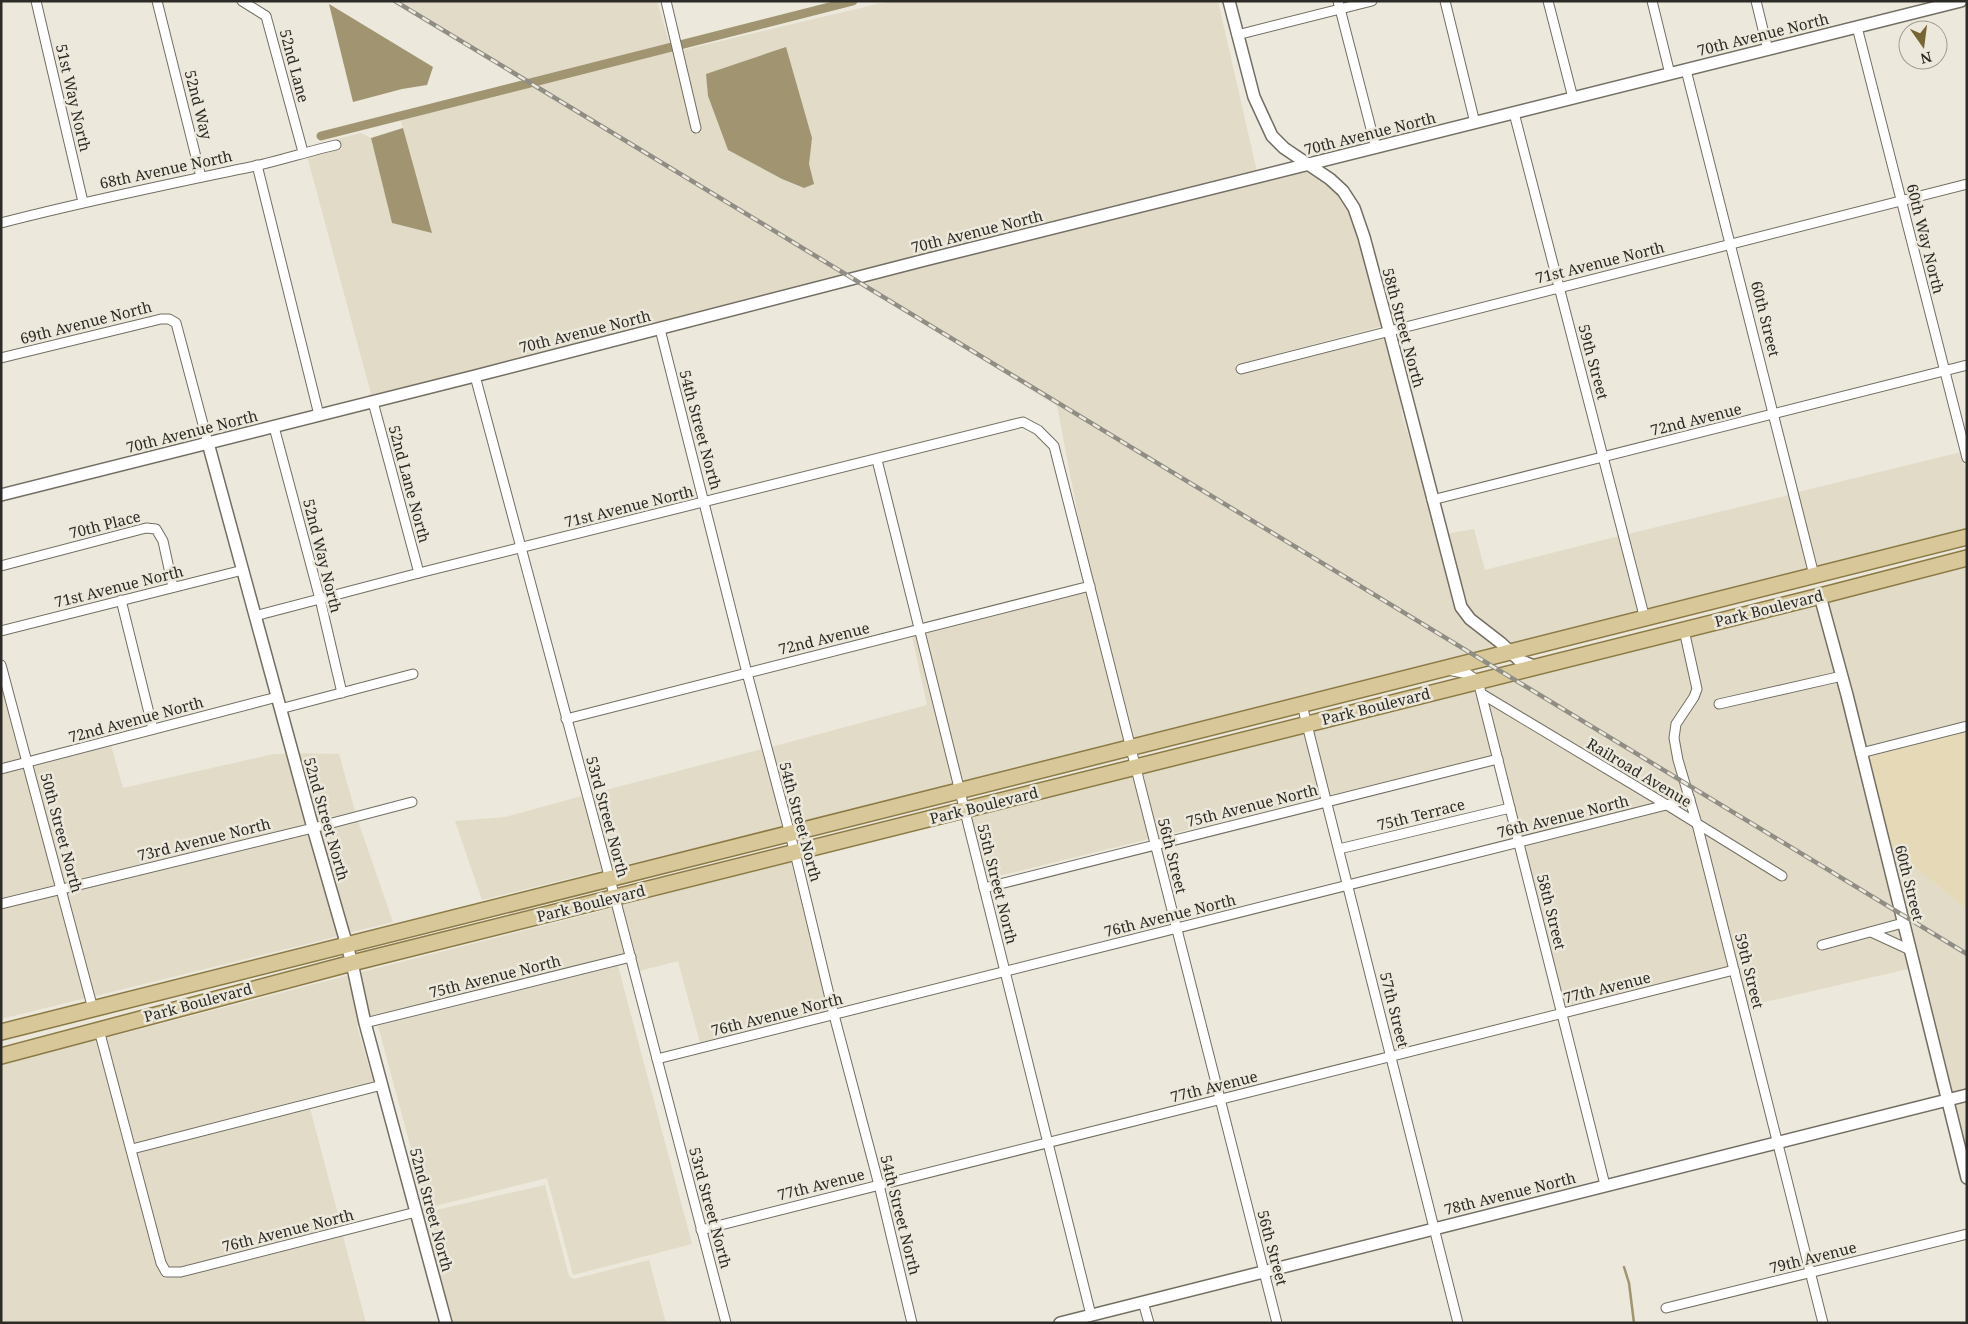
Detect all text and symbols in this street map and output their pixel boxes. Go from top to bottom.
street label: 70th Avenue North [1695,8,1831,60]
north arrow [1898,20,1948,70]
street label: 52nd Lane [276,27,314,105]
street label: 51st Way North [52,42,96,154]
text: N [1919,48,1934,69]
street label: 52nd Way [181,68,217,142]
street label: 70th Avenue North [1302,107,1438,159]
street label: 68th Avenue North [98,145,234,193]
street label: 60th Way North [1903,182,1949,296]
street label: 70th Avenue North [909,205,1045,257]
street label: 71st Avenue North [1533,236,1667,288]
street label: 58th Street North [1378,266,1430,390]
street label: 60th Street [1747,279,1785,359]
street label: 69th Avenue North [18,296,154,348]
street label: 70th Avenue North [517,305,653,357]
street label: 59th Street [1574,322,1614,402]
street label: 54th Street North [675,368,727,492]
street label: 72nd Avenue [1648,398,1743,440]
street label: 70th Avenue North [124,405,260,457]
street label: 52nd Lane North [385,423,435,545]
street label: 71st Avenue North [562,480,696,532]
street label: 52nd Way North [299,497,347,615]
street label: 70th Place [67,505,143,543]
street label: 71st Avenue North [52,560,186,612]
street label: Park Boulevard [1712,585,1825,631]
street label: 72nd Avenue [776,617,871,659]
street label: Park Boulevard [1319,683,1432,729]
street label: 72nd Avenue North [66,691,206,747]
street label: Railroad Avenue [1584,733,1696,811]
street label: 53rd Street North [582,754,634,880]
street label: 52nd Street North [300,755,354,883]
street label: 54th Street North [775,760,827,884]
street label: 50th Street North [36,771,88,895]
street label: 75th Avenue North [1184,779,1320,831]
street label: Park Boulevard [927,782,1040,828]
street label: 76th Avenue North [1495,790,1631,842]
street label: 75th Terrace [1375,793,1467,835]
street label: 73rd Avenue North [135,813,273,865]
street label: 56th Street [1154,816,1192,896]
street label: 55th Street North [973,822,1023,946]
street label: 60th Street [1891,843,1929,923]
street label: 58th Street [1533,872,1571,952]
street label: Park Boulevard [534,880,647,926]
street label: 76th Avenue North [1102,889,1238,941]
street label: 59th Street [1731,931,1769,1011]
street label: 75th Avenue North [427,950,563,1002]
street label: 77th Avenue [1561,967,1652,1008]
street label: 57th Street [1376,970,1414,1050]
street label: Park Boulevard [141,978,254,1026]
street label: 76th Avenue North [709,988,845,1040]
street label: 77th Avenue [1168,1066,1259,1107]
street label: 53rd Street North [685,1145,737,1271]
street label: 52nd Street North [406,1146,458,1274]
street label: 54th Street North [876,1153,926,1277]
street label: 77th Avenue [775,1164,866,1205]
street label: 78th Avenue North [1442,1167,1578,1219]
street label: 76th Avenue North [220,1204,356,1256]
street label: 56th Street [1253,1208,1293,1288]
street label: 79th Avenue [1767,1237,1858,1278]

